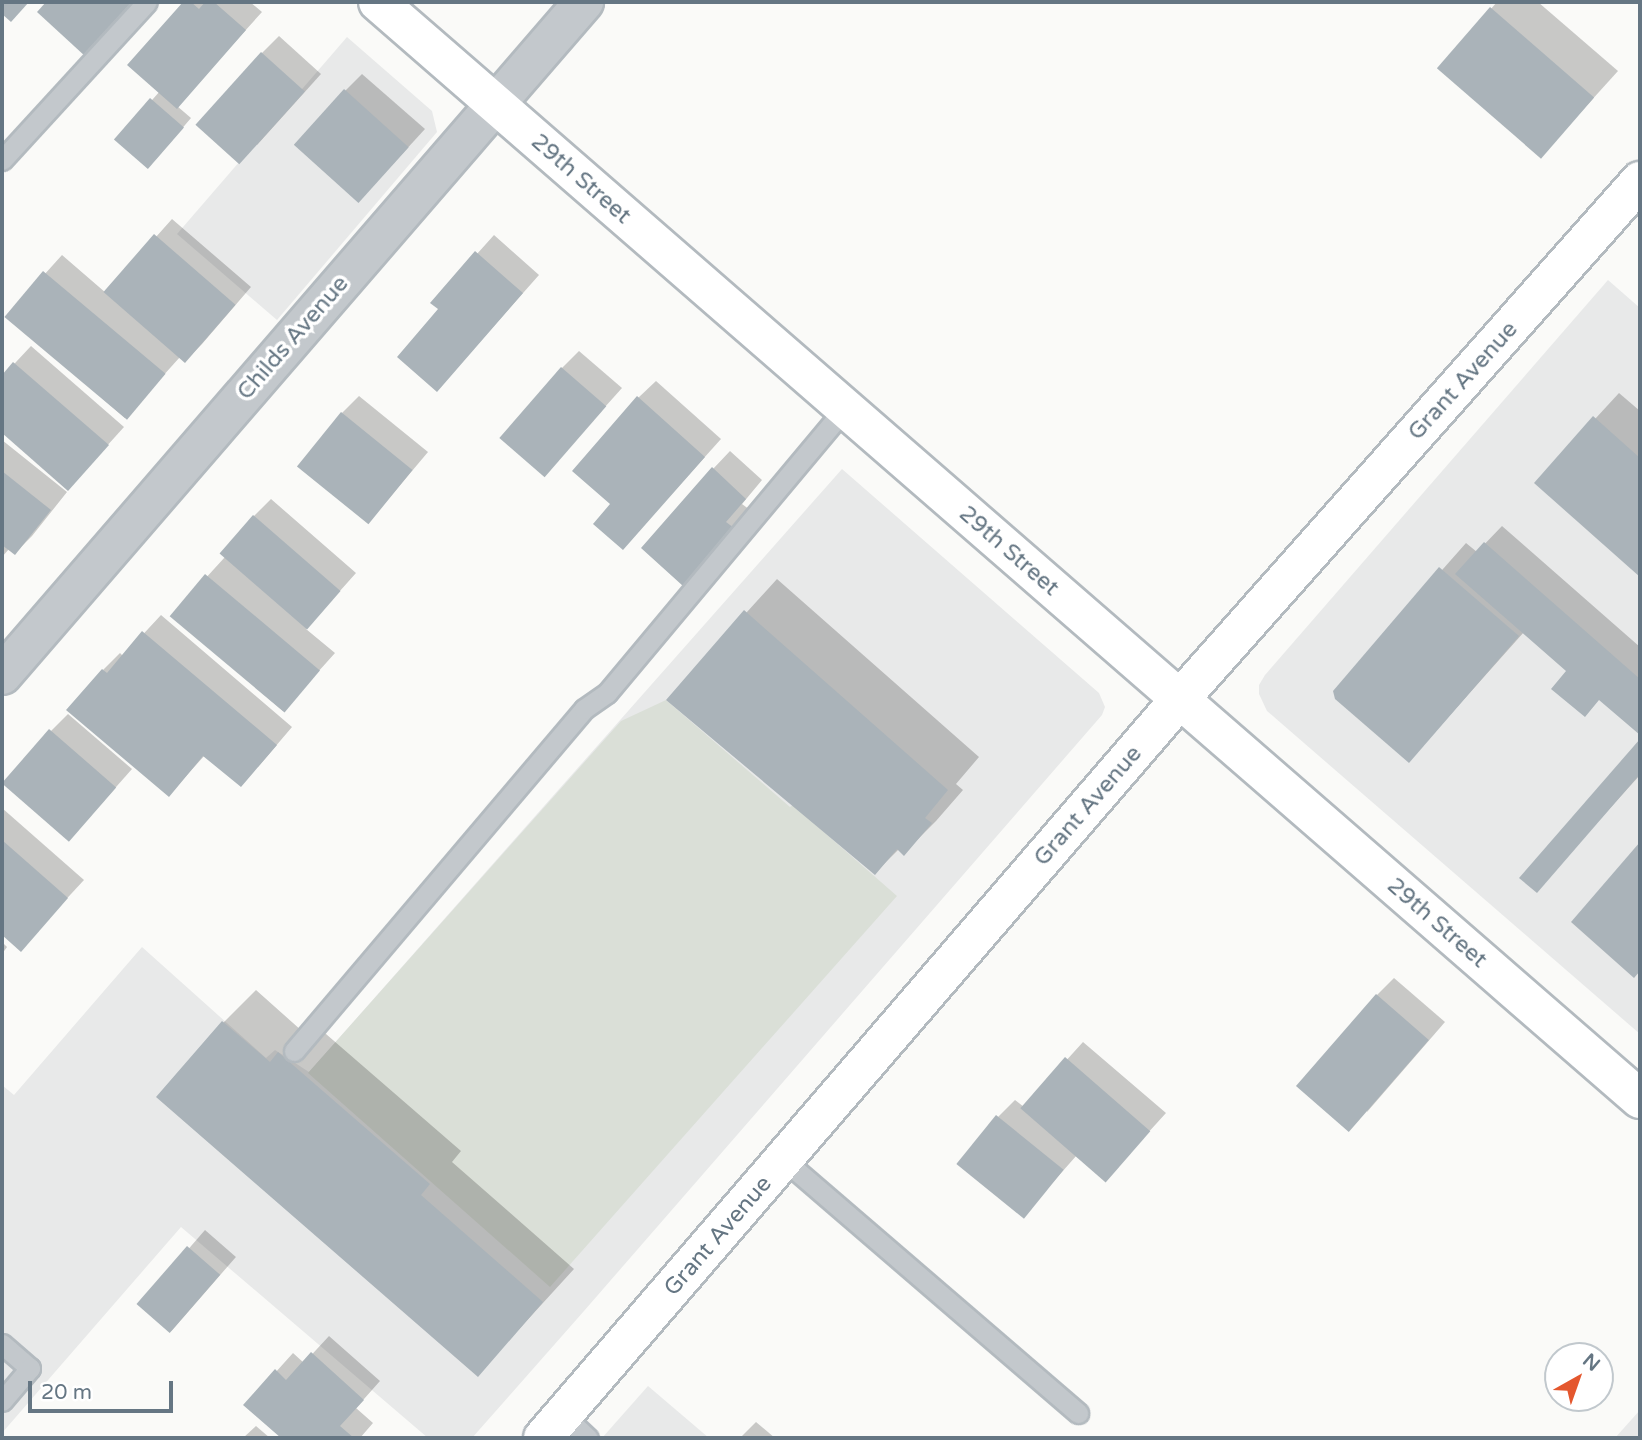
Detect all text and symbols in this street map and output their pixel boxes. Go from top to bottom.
street label: 29th Street [525,128,637,230]
street label: Childs Avenue [232,270,354,406]
street label: Grant Avenue [1403,316,1523,446]
street label: 29th Street [953,500,1065,602]
street label: Grant Avenue [1028,740,1148,872]
street label: 29th Street [1381,872,1493,974]
street label: Grant Avenue [658,1170,778,1302]
north arrow [1544,1342,1614,1412]
text: N [1578,1349,1604,1376]
scale bar [32,1366,177,1410]
text: 20 m [41,1380,92,1405]

